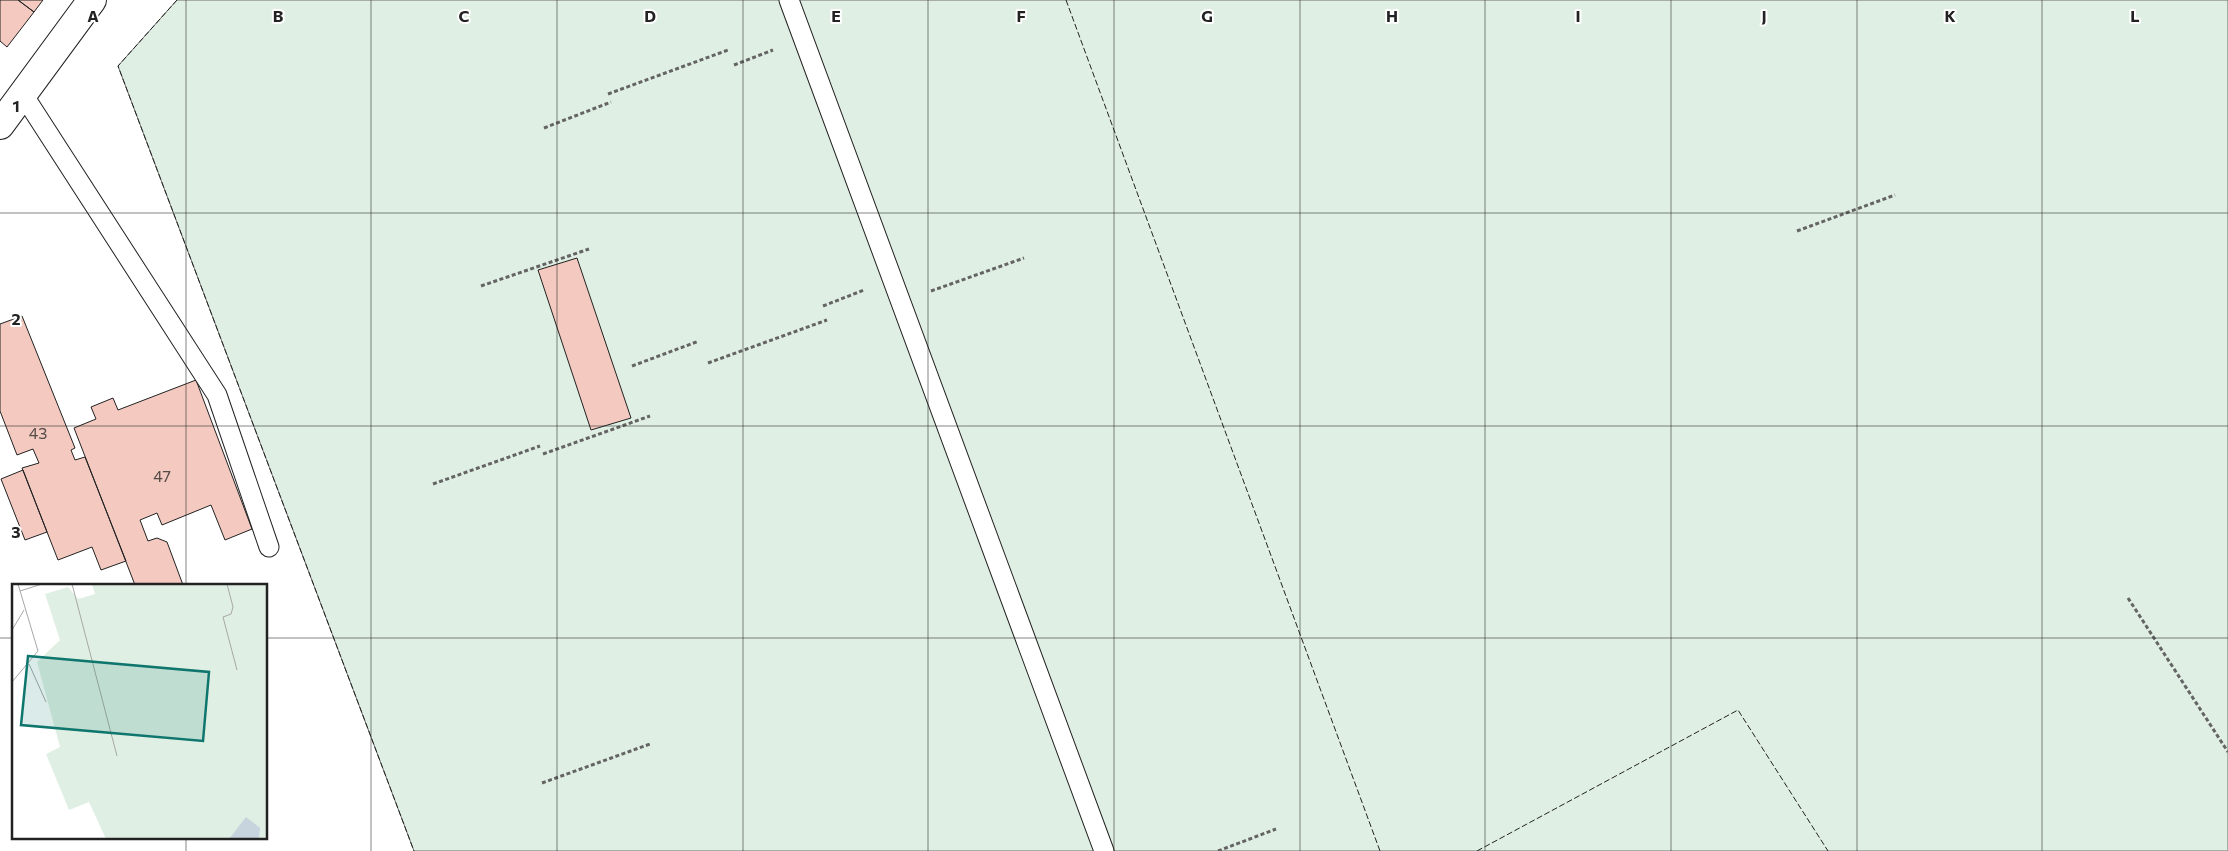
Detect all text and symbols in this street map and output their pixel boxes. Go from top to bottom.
text: A [87,6,99,25]
text: B [273,6,284,25]
text: C [459,6,470,25]
text: D [644,6,656,25]
text: E [831,6,841,25]
text: F [1016,6,1026,25]
text: G [1201,6,1213,25]
text: H [1386,6,1398,25]
text: I [1575,6,1581,25]
text: J [1761,6,1767,25]
text: K [1944,6,1956,25]
text: L [2130,6,2140,25]
text: 1 [12,96,20,115]
text: 2 [11,309,21,328]
house number: 43 [29,423,47,442]
house number: 47 [153,466,171,485]
text: 3 [11,522,21,541]
inset map [12,584,268,838]

